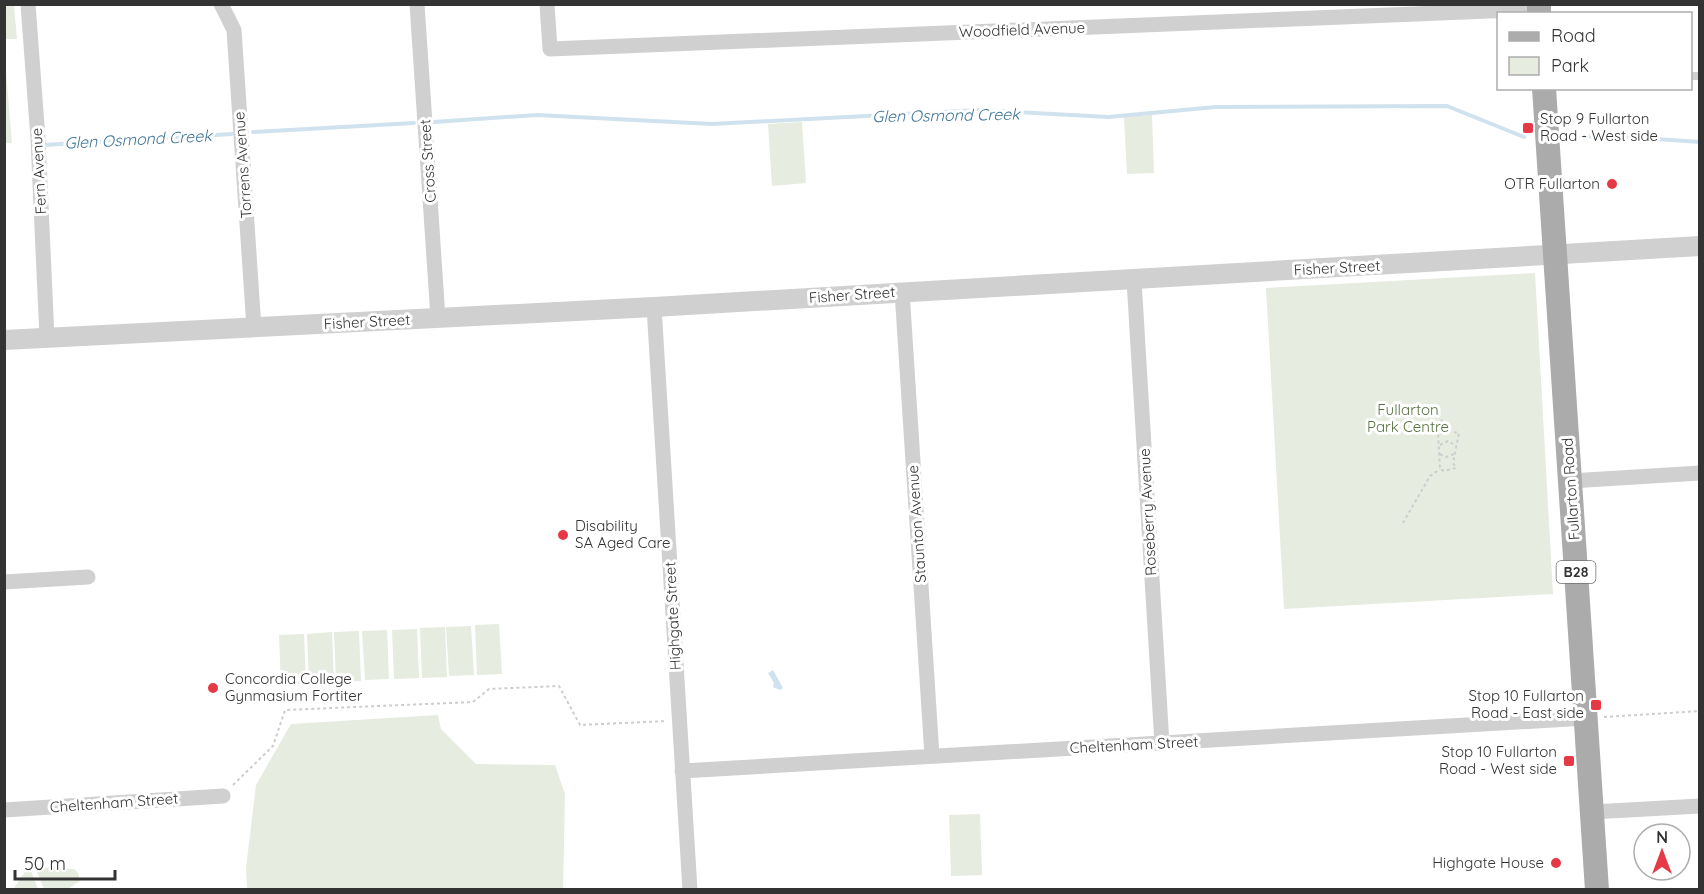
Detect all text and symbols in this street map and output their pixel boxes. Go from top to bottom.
legend [1497,12,1692,90]
street label: Woodfield Avenue [959,18,1085,41]
text: Road [1551,24,1596,47]
text: Park [1551,54,1589,77]
water label: Glen Osmond Creek [872,104,1021,126]
place label: Stop 9 Fullarton Road - West side [1540,109,1658,145]
street label: Torrens Avenue [229,111,256,219]
street label: Cross Street [415,119,440,203]
marker: Stop 9 Fullarton Road - West side [1521,121,1535,135]
water label: Glen Osmond Creek [64,125,214,153]
street label: Fern Avenue [27,127,50,215]
place label: OTR Fullarton [1504,174,1600,193]
marker: OTR Fullarton [1605,177,1619,191]
street label: Fisher Street [1293,256,1381,279]
street label: Fisher Street [808,282,896,307]
street label: Fisher Street [323,310,411,333]
park label: Fullarton Park Centre [1367,400,1449,436]
street label: Fullarton Road [1557,437,1584,541]
street label: Roseberry Avenue [1135,448,1160,576]
street label: Staunton Avenue [903,465,930,583]
place label: Disability SA Aged Care [575,516,670,552]
marker: Disability SA Aged Care [556,528,570,542]
street label: Highgate Street [660,561,685,671]
road number: B28 [1556,561,1596,583]
place label: Concordia College Gynmasium Fortiter [225,669,363,705]
marker: Concordia College Gynmasium Fortiter [206,681,220,695]
place label: Stop 10 Fullarton Road - East side [1468,686,1584,722]
marker: Stop 10 Fullarton Road - East side [1589,698,1603,712]
street label: Cheltenham Street [1069,732,1199,757]
place label: Stop 10 Fullarton Road - West side [1439,742,1557,778]
marker: Stop 10 Fullarton Road - West side [1562,754,1576,768]
street label: Cheltenham Street [49,789,179,816]
north arrow [1632,822,1692,882]
text: N [1656,827,1668,847]
scale bar [15,843,116,881]
text: 50 m [24,852,66,875]
place label: Highgate House [1432,853,1544,872]
marker: Highgate House [1549,856,1563,870]

